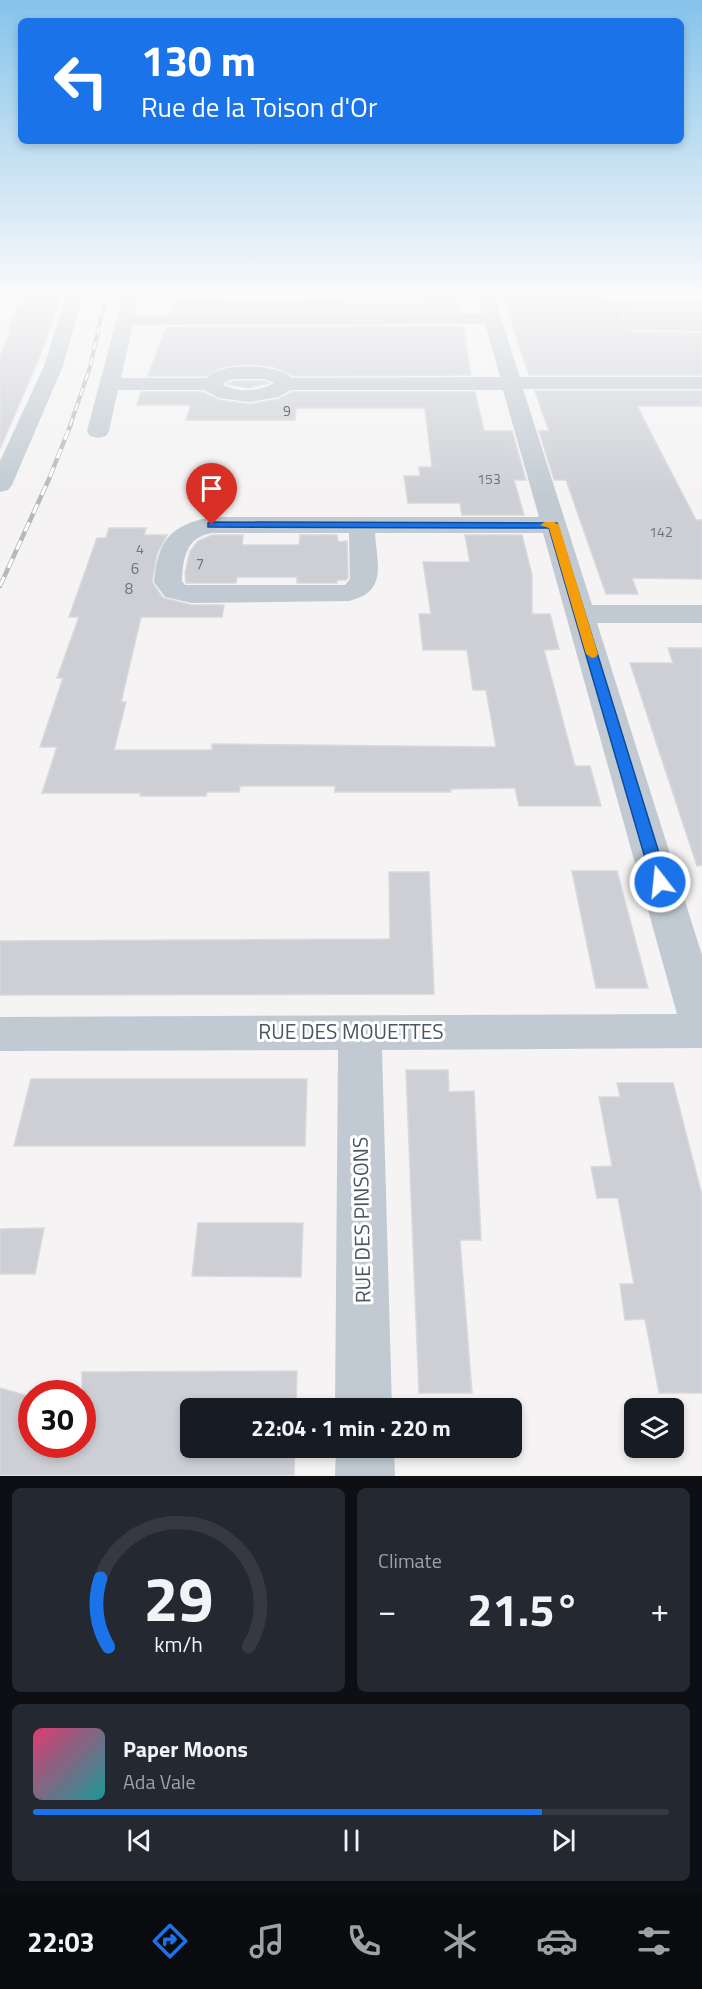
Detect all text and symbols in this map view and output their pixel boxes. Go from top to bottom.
text: 130 m [141,28,256,92]
icon: left [42,42,120,120]
text: Rue de la Toison d'Or [141,86,377,127]
house number: 9 [283,400,291,421]
pin [186,463,237,525]
house number: 153 [477,468,501,489]
icon: arrive [195,472,228,505]
house number: 142 [649,521,673,542]
house number: 4 [136,538,144,559]
house number: 7 [196,552,204,575]
house number: 6 [131,557,139,580]
house number: 8 [125,577,133,600]
position arrow [628,850,692,914]
street label: RUE DES MOUETTES [258,1015,444,1047]
street label: RUE DES PINSONS [344,1137,378,1304]
speed limit sign: 30 [18,1380,96,1458]
map controls [624,1398,684,1458]
button: layers [624,1398,684,1458]
text: 22:04 · 1 min · 220 m [251,1411,451,1445]
text: Climate [378,1545,442,1576]
text: 29 [144,1550,213,1645]
text: 21.5° [467,1575,580,1643]
text: − [378,1585,396,1635]
text: + [651,1585,669,1635]
text: km/h [154,1628,203,1660]
text: Paper Moons [123,1732,248,1766]
text: Ada Vale [123,1766,196,1797]
icon: previous [123,1824,156,1857]
icon: pause [335,1824,368,1857]
icon: next [547,1824,580,1857]
icon: directions [149,1920,191,1962]
icon: music [246,1920,288,1962]
icon: phone [343,1920,385,1962]
icon: climate [439,1920,481,1962]
icon: car [536,1920,578,1962]
icon: filters [633,1920,675,1962]
text: 22:03 [27,1921,95,1962]

